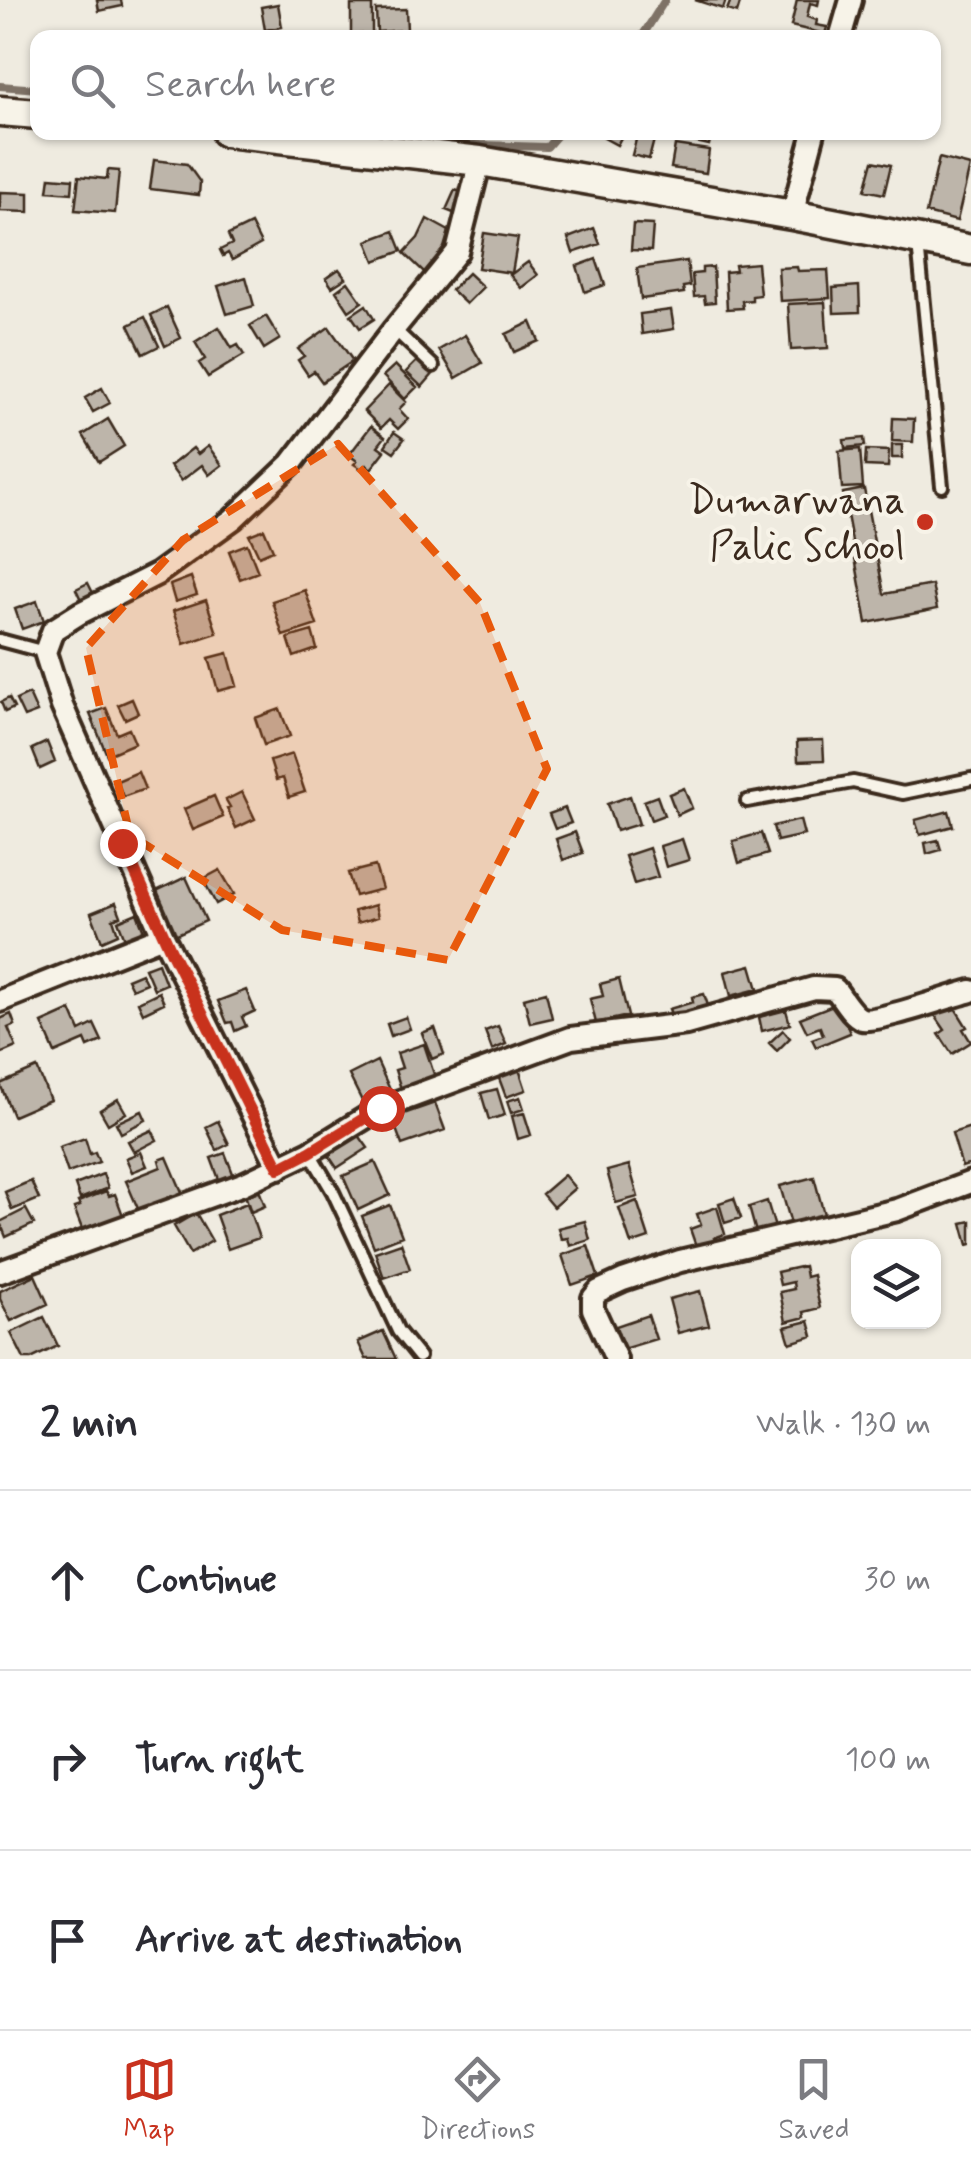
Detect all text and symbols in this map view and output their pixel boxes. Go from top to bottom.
search box [30,30,941,140]
icon: search [65,58,120,113]
text: Search here [145,61,336,110]
place label: Dumarwana Palic School [688,476,905,574]
marker: Dumarwana Palic School [914,511,936,533]
route end [100,821,146,867]
route start [359,1086,405,1132]
map controls [851,1239,941,1329]
button: layers [851,1239,941,1329]
text: 2 min [40,1397,139,1452]
text: Walk · 130 m [756,1403,931,1445]
icon: ahead [40,1553,95,1608]
text: Continue [135,1556,277,1605]
text: 30 m [864,1559,931,1601]
icon: right [40,1733,95,1788]
text: Turn right [135,1736,304,1785]
text: 100 m [845,1739,931,1781]
icon: arrive [40,1913,95,1968]
text: Arrive at destination [135,1916,462,1965]
tab: Map [122,2052,177,2149]
tab: Directions [420,2052,535,2149]
tab: Saved [779,2052,849,2149]

